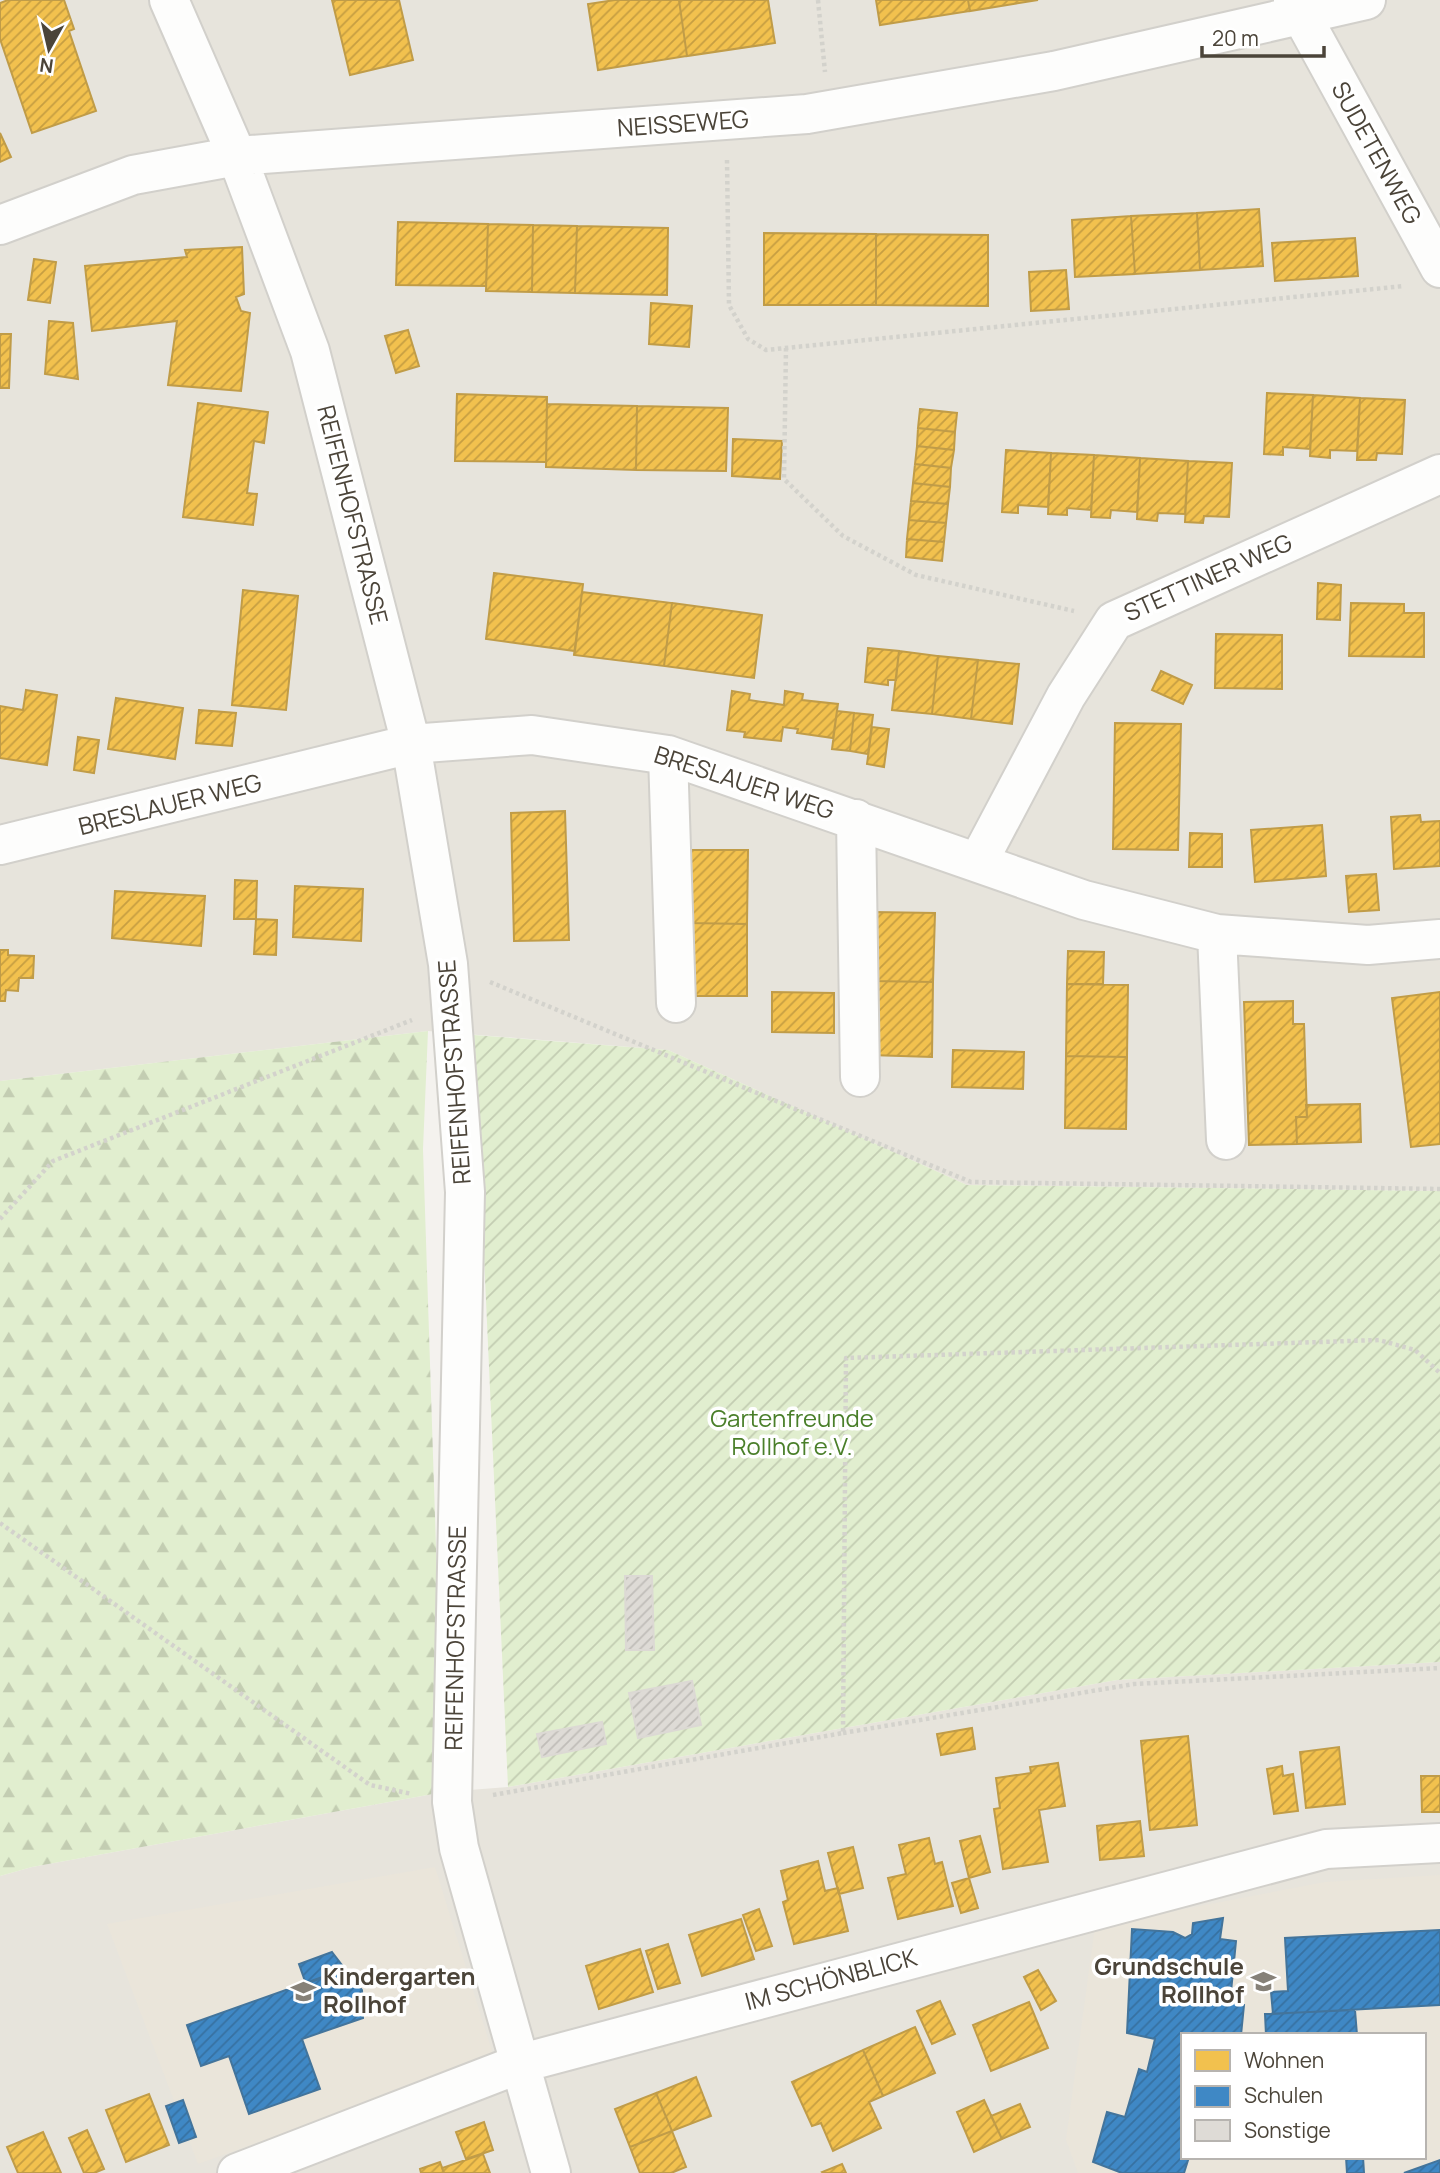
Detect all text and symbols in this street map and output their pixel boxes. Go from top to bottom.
north arrow [14,14,84,84]
scale bar [1202,14,1324,58]
text: 20 m [1212,24,1259,52]
text: N [38,52,55,80]
street label: SUDETENWEG [1325,75,1430,230]
street label: NEISSEWEG [616,101,750,144]
street label: REIFENHOFSTRASSE [310,401,397,628]
street label: STETTINER WEG [1118,525,1297,628]
street label: BRESLAUER WEG [650,737,839,826]
street label: BRESLAUER WEG [75,765,265,842]
street label: REIFENHOFSTRASSE [429,959,478,1186]
park label: Gartenfreunde Rollhof e.V. [710,1401,874,1462]
street label: REIFENHOFSTRASSE [436,1525,473,1751]
street label: IM SCHÖNBLICK [741,1940,921,2017]
place label: Grundschule Rollhof [1094,1949,1244,2010]
place label: Kindergarten Rollhof [323,1959,475,2020]
school or university icon: Grundschule Rollhof [1250,1967,1278,1995]
school or university icon: Kindergarten Rollhof [289,1977,317,2005]
legend [1181,2033,1426,2159]
text: Wohnen [1244,2046,1324,2074]
text: Schulen [1244,2081,1323,2109]
text: Sonstige [1244,2116,1331,2144]

